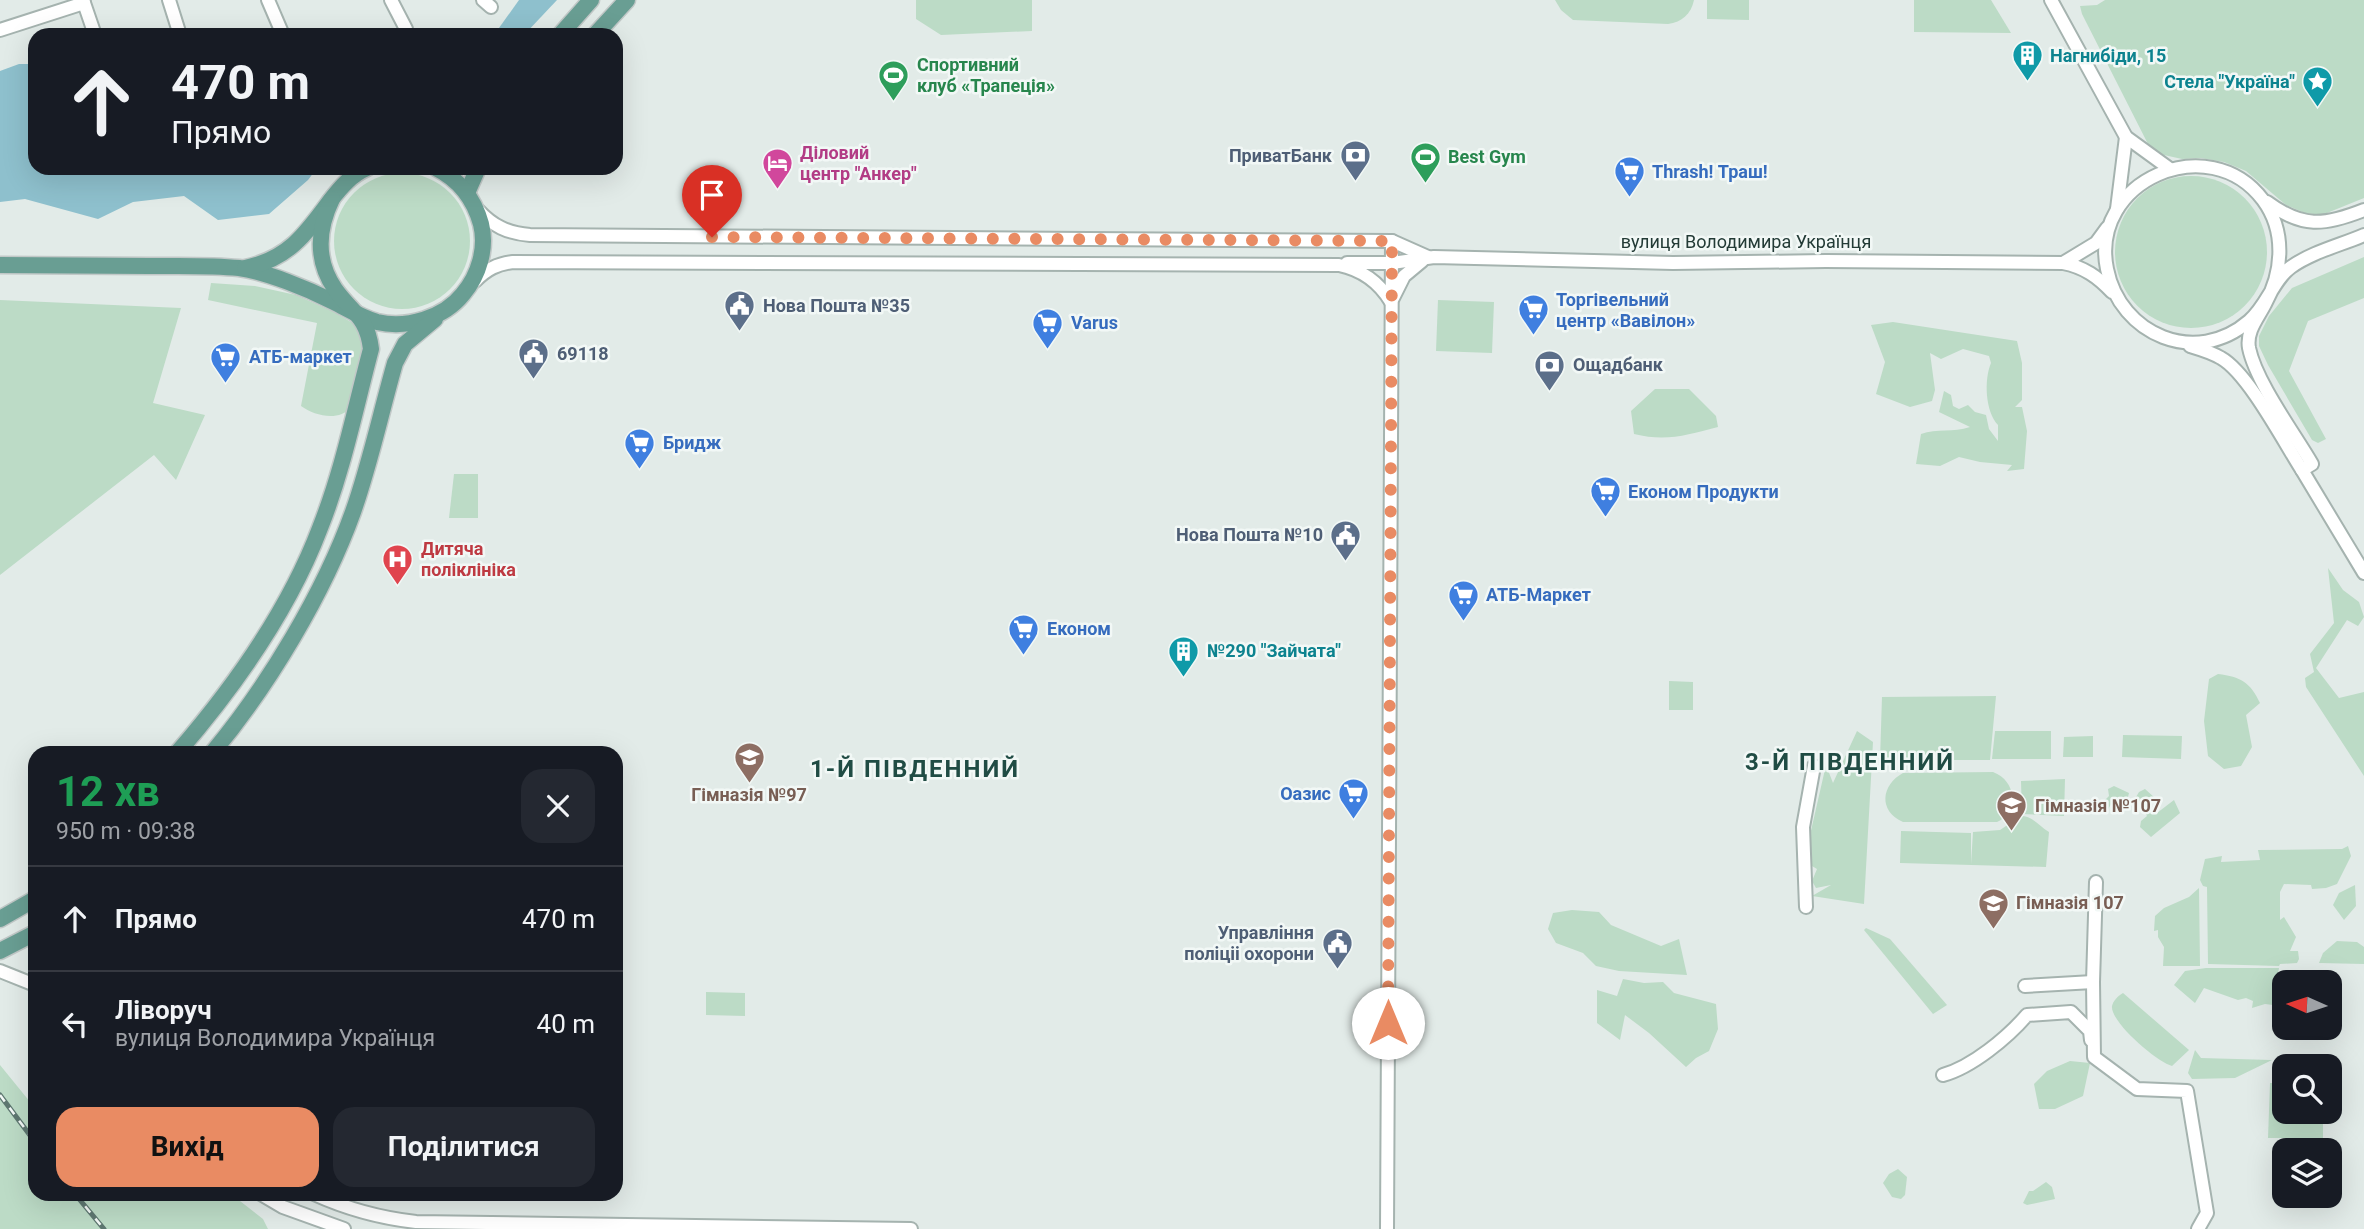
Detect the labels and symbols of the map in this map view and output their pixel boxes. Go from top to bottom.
building icon: Нагнибіди, 15 [2010,39,2044,83]
place label: Нагнибіди, 15 [2050,45,2166,66]
place label: Спортивний клуб «Трапеція» [917,54,1055,96]
sports icon: Спортивний клуб «Трапеція» [877,58,911,102]
place icon: Стела "Україна" [2301,65,2335,109]
place label: Стела "Україна" [2164,71,2295,92]
bank icon: ПриватБанк [1338,139,1372,183]
sports icon: Best Gym [1408,140,1442,184]
place label: Діловий центр "Анкер" [800,142,917,184]
place label: ПриватБанк [1229,145,1333,166]
hotel icon: Діловий центр "Анкер" [760,146,794,190]
place label: Best Gym [1448,146,1526,167]
supermarket icon: Thrash! Траш! [1612,155,1646,199]
place label: Thrash! Траш! [1652,161,1768,182]
pin [682,165,742,237]
street label: вулиця Володимира Українця [1621,231,1871,252]
public building icon: Нова Пошта №35 [723,289,757,333]
place label: Торгівельний центр «Вавілон» [1556,289,1695,331]
supermarket icon: Торгівельний центр «Вавілон» [1516,293,1550,337]
place label: Нова Пошта №35 [763,295,910,316]
supermarket icon: Varus [1031,306,1065,350]
place label: Varus [1071,312,1118,333]
public building icon: 69118 [517,337,551,381]
supermarket icon: АТБ-маркет [209,340,243,384]
place label: 69118 [557,343,609,364]
place label: АТБ-маркет [249,346,352,367]
bank icon: Ощадбанк [1533,348,1567,392]
place label: Ощадбанк [1573,354,1664,375]
supermarket icon: Бридж [623,426,657,470]
place label: Бридж [663,432,722,453]
supermarket icon: Економ Продукти [1588,475,1622,519]
place label: Економ Продукти [1628,481,1779,502]
public building icon: Нова Пошта №10 [1329,518,1363,562]
place label: Нова Пошта №10 [1176,524,1323,545]
place label: Дитяча поліклініка [421,538,516,580]
hospital icon: Дитяча поліклініка [381,542,415,586]
supermarket icon: АТБ-Маркет [1446,578,1480,622]
place label: АТБ-Маркет [1486,584,1591,605]
supermarket icon: Економ [1007,612,1041,656]
place label: Економ [1047,618,1111,639]
building icon: №290 "Зайчата" [1167,634,1201,678]
place label: №290 "Зайчата" [1207,640,1341,661]
school or university icon: Гімназія №97 [732,740,766,784]
district label: 3-Й ПІВДЕННИЙ [1745,748,1955,776]
district label: 1-Й ПІВДЕННИЙ [810,755,1020,783]
supermarket icon: Оазис [1337,777,1371,821]
place label: Оазис [1280,783,1331,804]
place label: Гімназія №97 [691,784,807,805]
school or university icon: Гімназія №107 [1995,789,2029,833]
place label: Гімназія №107 [2035,795,2161,816]
school or university icon: Гімназія 107 [1976,886,2010,930]
place label: Гімназія 107 [2016,892,2124,913]
place label: Управлiння полiцii охорони [1184,922,1314,964]
public building icon: Управлiння полiцii охорони [1320,926,1354,970]
north arrow [2272,970,2342,1040]
position arrow [1351,986,1425,1060]

